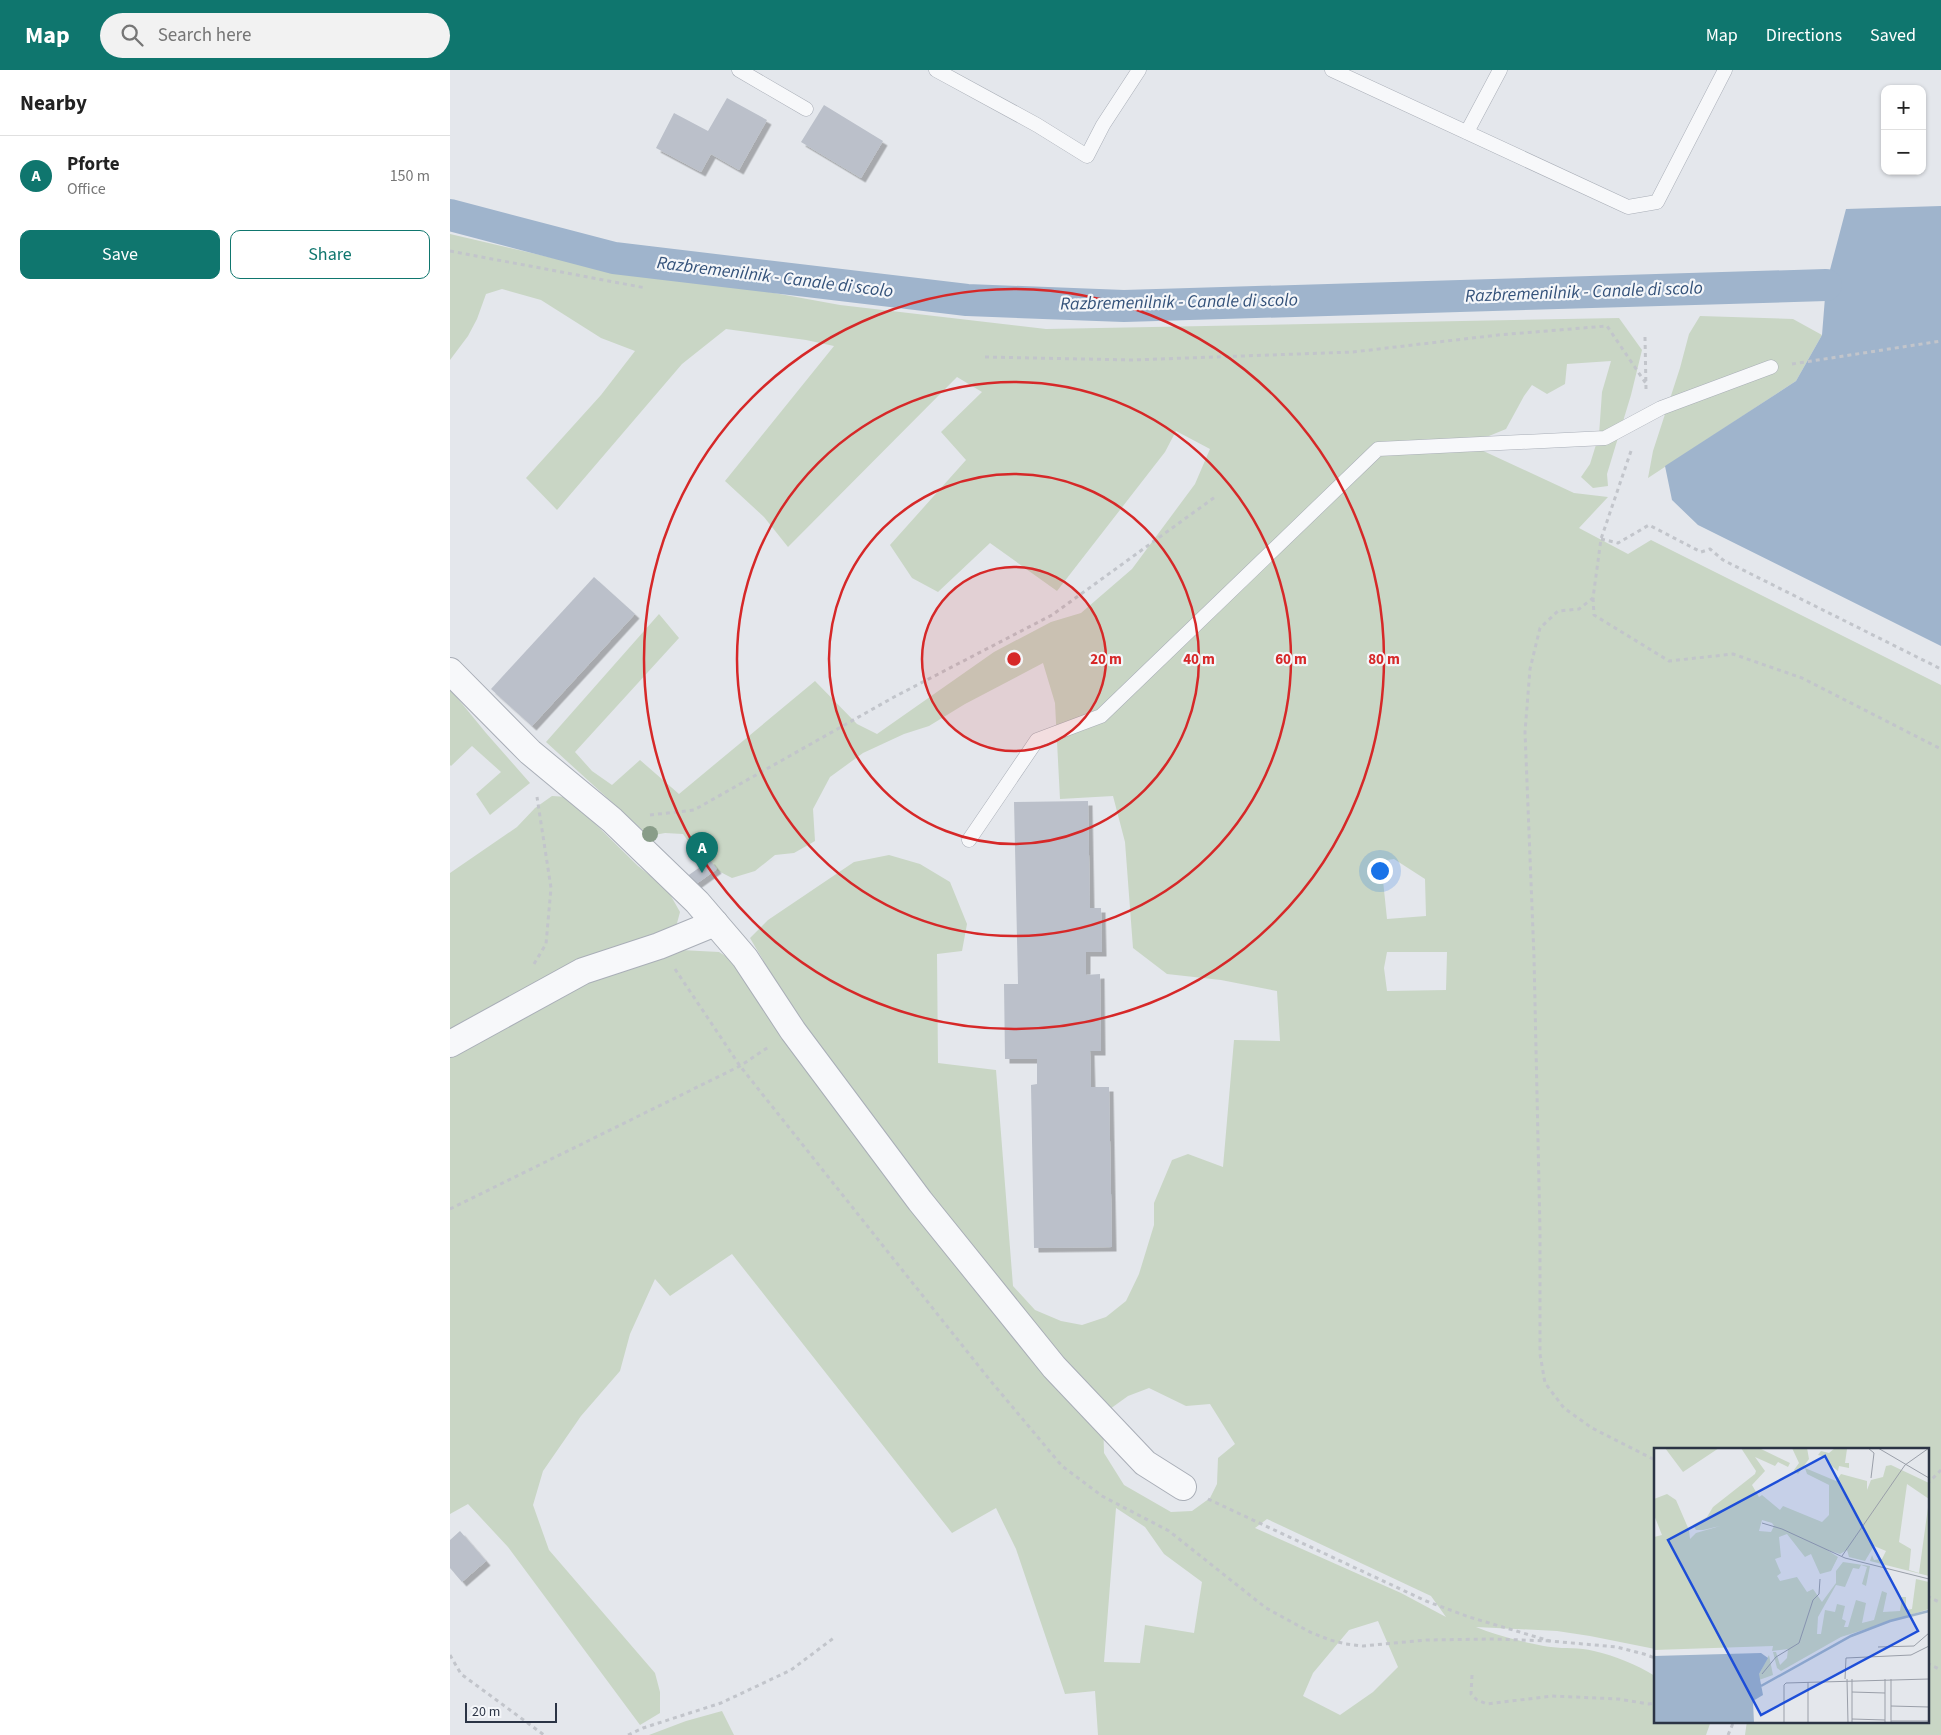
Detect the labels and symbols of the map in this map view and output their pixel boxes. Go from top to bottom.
water label: Razbremenilnik - Canale di scolo [655,250,895,304]
water label: Razbremenilnik - Canale di scolo [1465,275,1703,309]
water label: Razbremenilnik - Canale di scolo [1060,287,1298,317]
text: 20 m [1090,649,1122,670]
text: 40 m [1183,649,1215,670]
text: 60 m [1275,649,1307,670]
text: 80 m [1368,649,1400,670]
centre of rings [1005,650,1023,668]
pin: A [686,832,718,873]
your location [1367,858,1393,884]
inset map [1654,1448,1928,1722]
scale bar [465,1700,558,1723]

